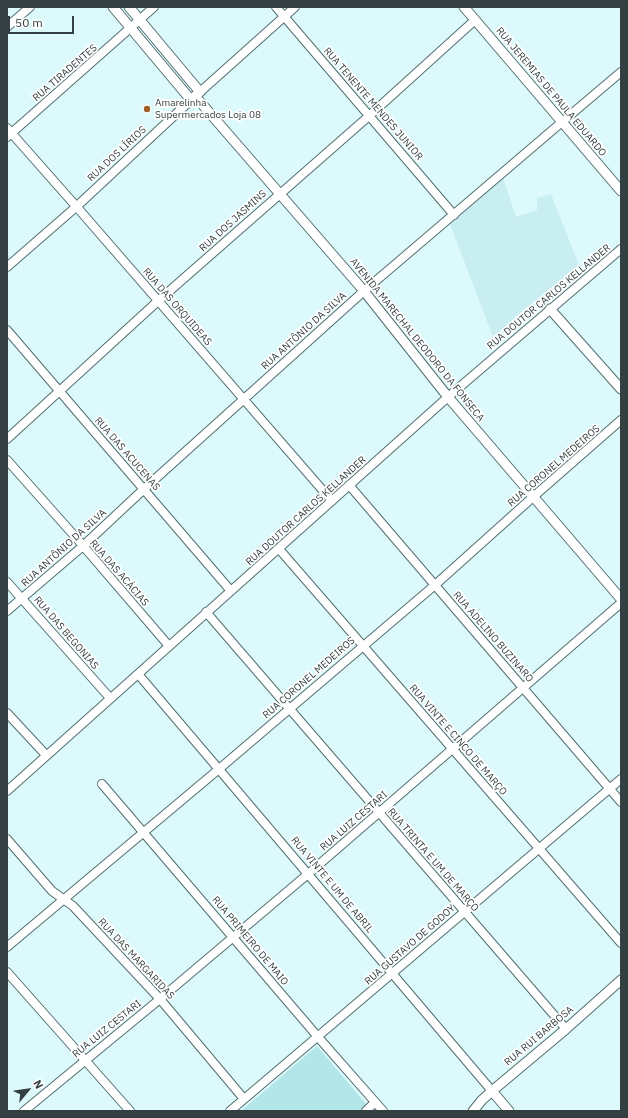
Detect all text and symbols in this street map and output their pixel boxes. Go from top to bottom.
scale bar [10,8,76,34]
text: 50 m [15,15,43,30]
street label: RUA JEREMIAS DE PAULA EDUARDO [493,25,609,159]
street label: RUA TIRADENTES [30,42,100,104]
street label: RUA TENENTE MENDES JUNIOR [321,45,425,163]
place label: Amarelinha Supermercados Loja 08 [155,97,261,120]
marker: Amarelinha Supermercados Loja 08 [142,104,152,114]
street label: RUA DOS LÍRIOS [85,124,149,184]
street label: RUA DOS JASMINS [197,188,269,254]
street label: RUA DOUTOR CARLOS KELLANDER [485,242,613,352]
street label: AVENIDA MARECHAL DEODORO DA FONSECA [347,256,487,424]
street label: RUA DAS ORQUIDEAS [140,266,214,348]
street label: RUA ANTÔNIO DA SILVA [259,290,349,372]
street label: RUA DAS ACUCENAS [92,415,162,493]
street label: RUA CORONEL MEDEIROS [505,423,603,509]
street label: RUA DOUTOR CARLOS KELLANDER [243,454,369,568]
street label: RUA ANTÔNIO DA SILVA [19,507,109,589]
street label: RUA DAS ACÁCIAS [87,537,151,609]
street label: RUA ADELINO BUZINARO [450,589,536,685]
street label: RUA DAS BEGONIAS [31,594,101,672]
street label: RUA CORONEL MEDEIROS [260,635,358,721]
street label: RUA VINTE E CINCO DE MARÇO [407,682,509,798]
street label: RUA LUIZ CESTARI [318,789,390,853]
street label: RUA TRINTA E UM DE MARÇO [385,806,481,914]
street label: RUA VINTE E UM DE ABRIL [288,835,376,935]
street label: RUA PRIMEIRO DE MAIO [209,894,291,988]
street label: RUA GUSTAVO DE GODOY [362,902,458,988]
street label: RUA DAS MARGARIDAS [95,916,177,1002]
street label: RUA LUIZ CESTARI [70,998,144,1060]
street label: RUA RUI BARBOSA [502,1004,576,1068]
north arrow [8,1070,48,1110]
text: N [30,1077,47,1091]

